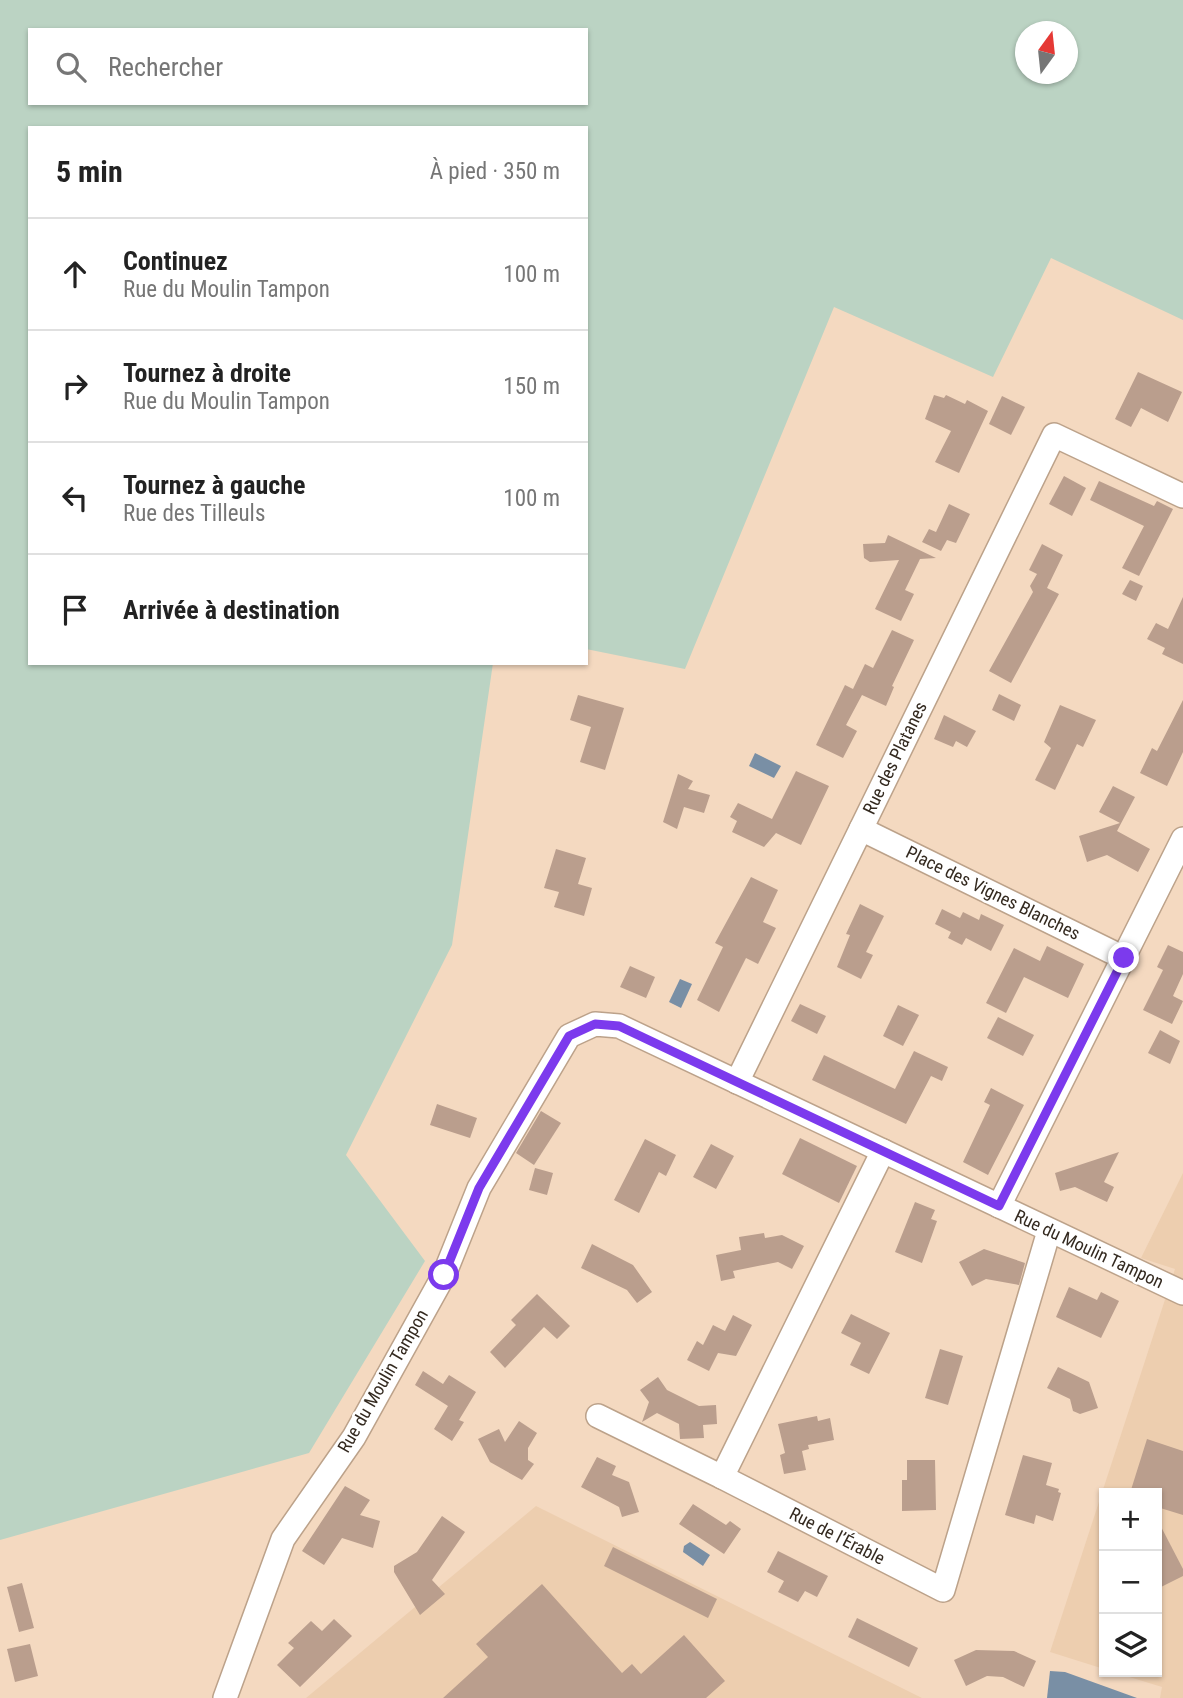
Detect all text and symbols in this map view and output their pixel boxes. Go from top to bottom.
north arrow [1015,21,1078,84]
search box [28,28,588,105]
icon: search [52,48,90,86]
text: Rechercher [108,52,223,82]
text: 5 min [56,154,123,189]
text: À pied · 350 m [430,158,560,185]
text: Continuez [123,246,228,276]
icon: ahead [56,255,94,293]
text: 100 m [503,261,560,288]
text: Rue du Moulin Tampon [123,276,330,303]
text: Tournez à droite [123,358,291,388]
icon: right [56,367,94,405]
text: 150 m [503,373,560,400]
text: Rue du Moulin Tampon [123,388,330,415]
text: Tournez à gauche [123,470,305,500]
icon: left [56,479,94,517]
text: 100 m [503,485,560,512]
text: Rue des Tilleuls [123,500,265,527]
icon: arrive [56,591,94,629]
text: Arrivée à destination [123,595,340,625]
street label: Rue des Platanes [858,698,931,817]
street label: Place des Vignes Blanches [903,841,1084,944]
route end [1108,942,1139,973]
street label: Rue du Moulin Tampon [1011,1205,1167,1292]
route start [428,1259,459,1290]
street label: Rue du Moulin Tampon [333,1305,432,1456]
map controls [1099,1488,1162,1677]
button: + [1099,1488,1162,1551]
street label: Rue de l’Érable [786,1503,888,1569]
button: − [1099,1551,1162,1614]
button: layers [1099,1614,1162,1677]

